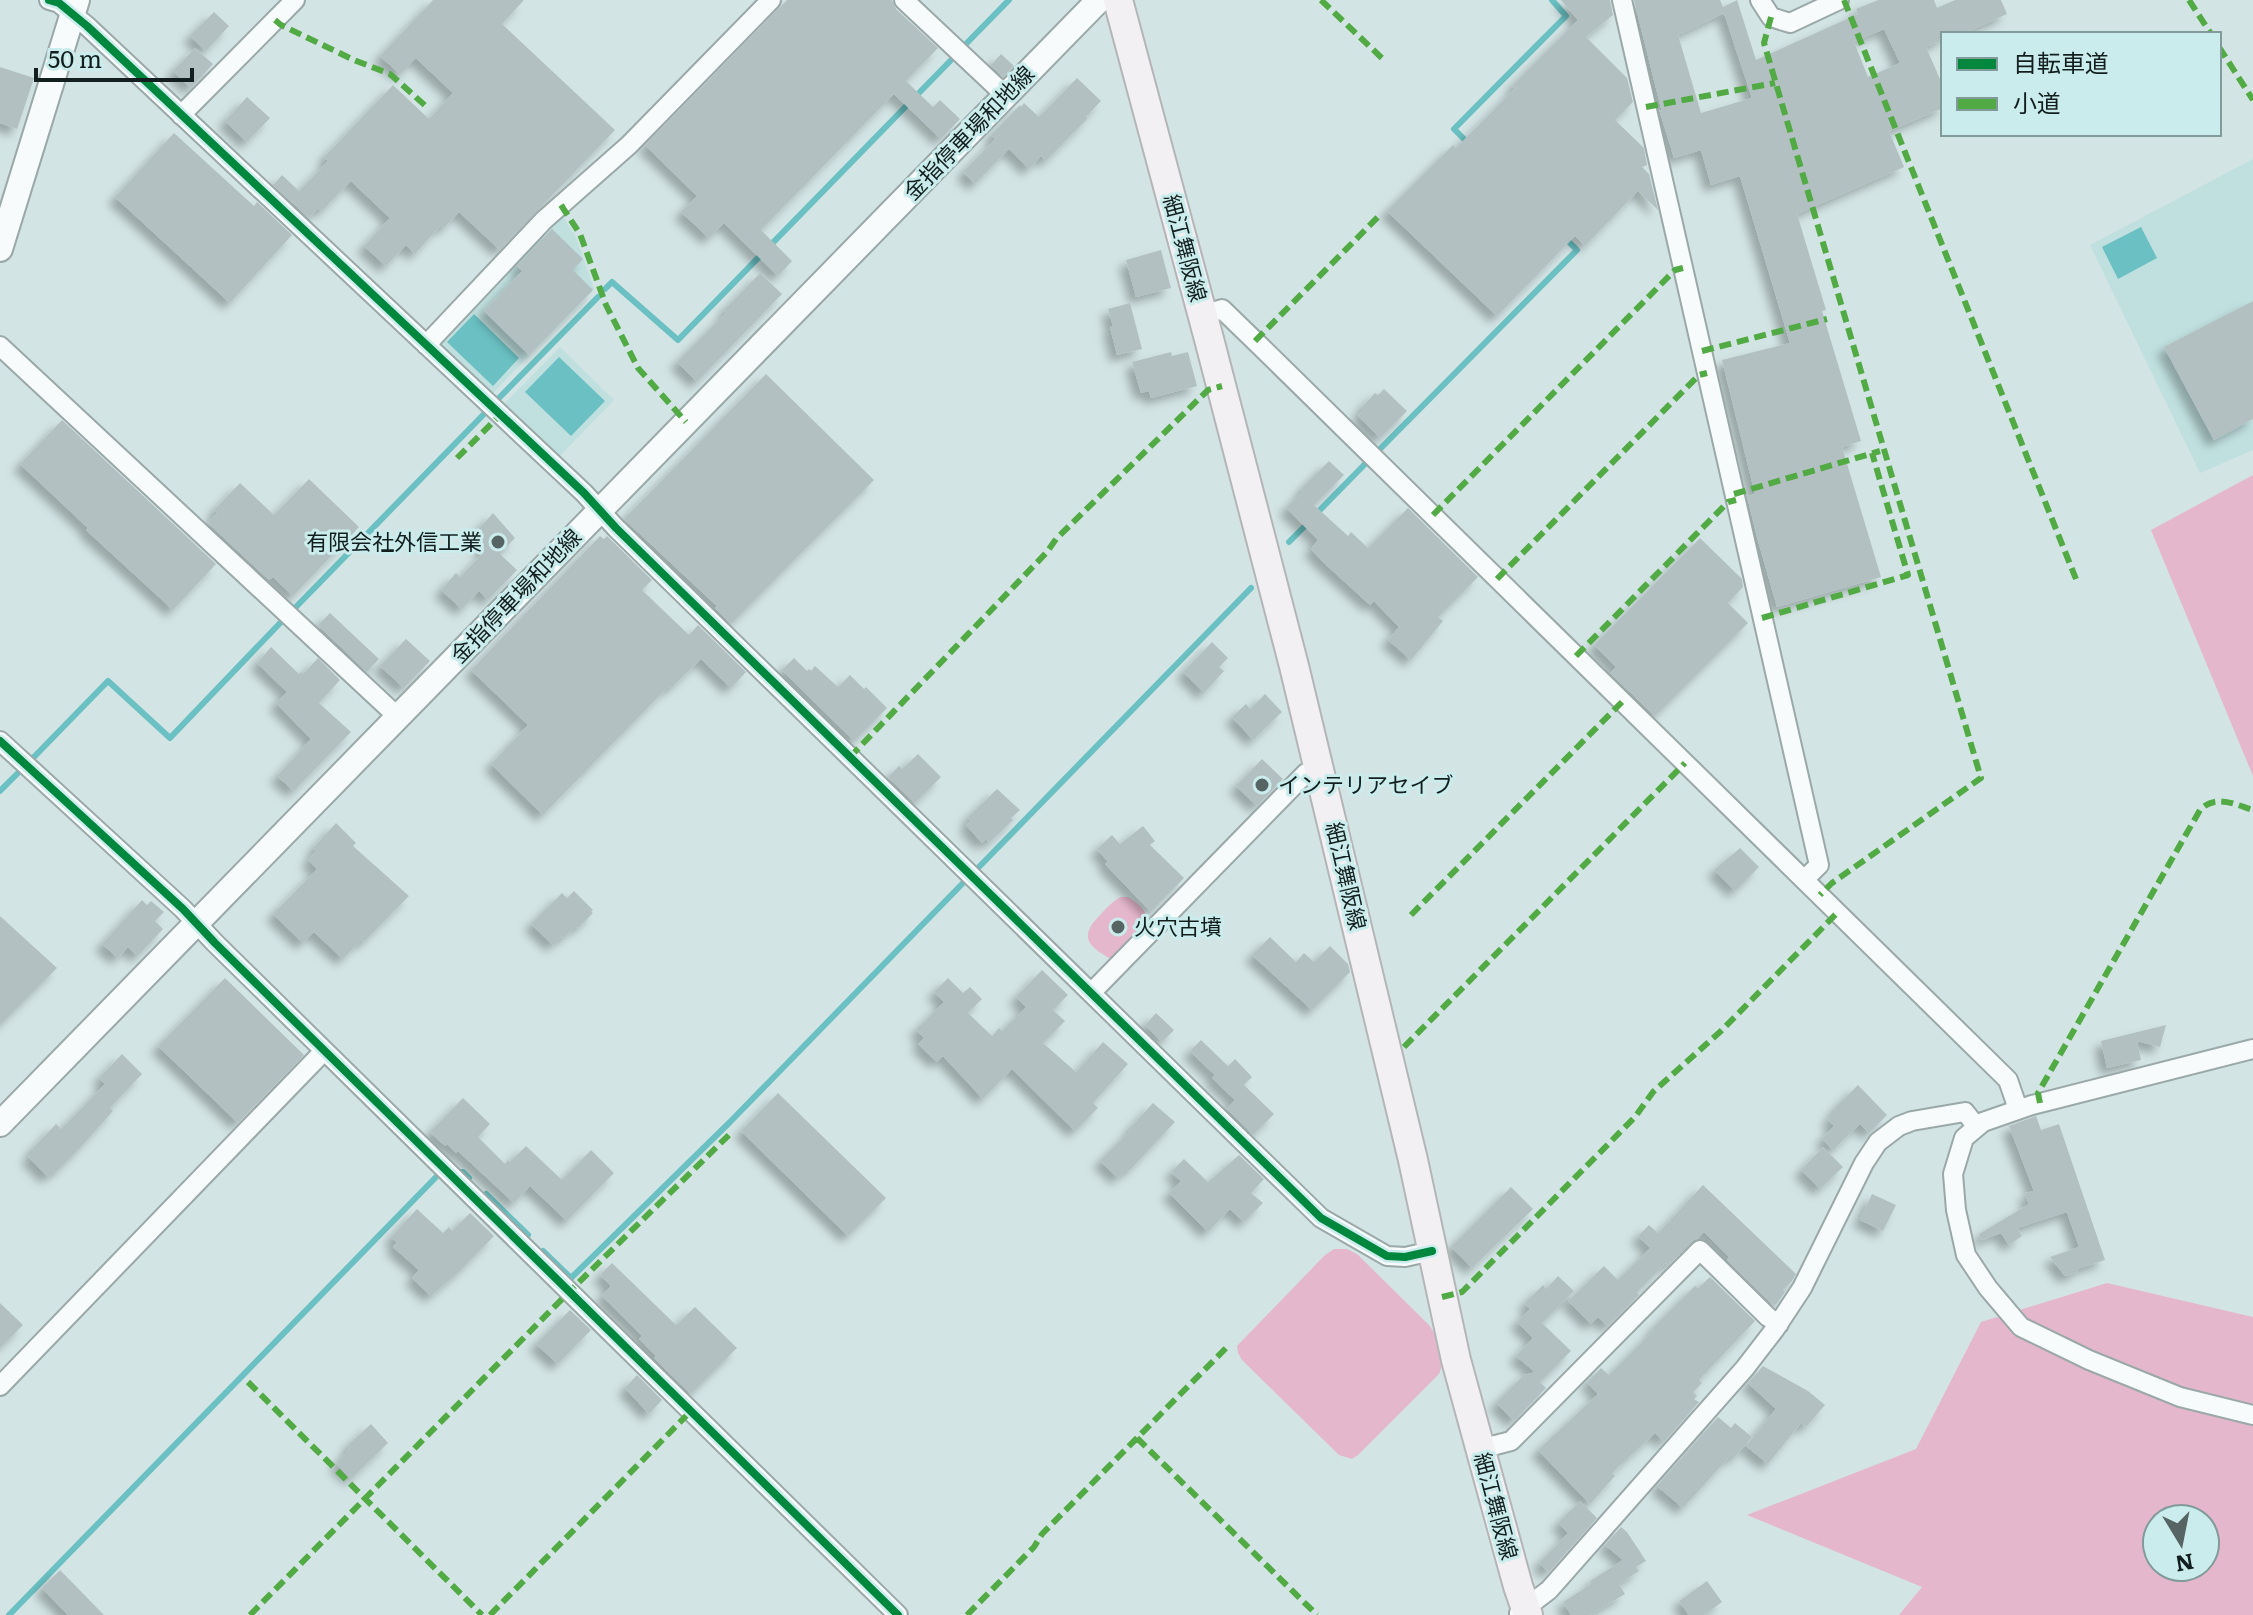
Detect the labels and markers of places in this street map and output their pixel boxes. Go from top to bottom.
place label: 有限会社外信工業 [306,524,482,557]
marker: 有限会社外信工業 [489,533,507,551]
place label: インテリアセイブ [1278,767,1454,800]
marker: インテリアセイブ [1253,776,1271,794]
place label: 火穴古墳 [1134,909,1222,942]
marker: 火穴古墳 [1109,918,1127,936]

